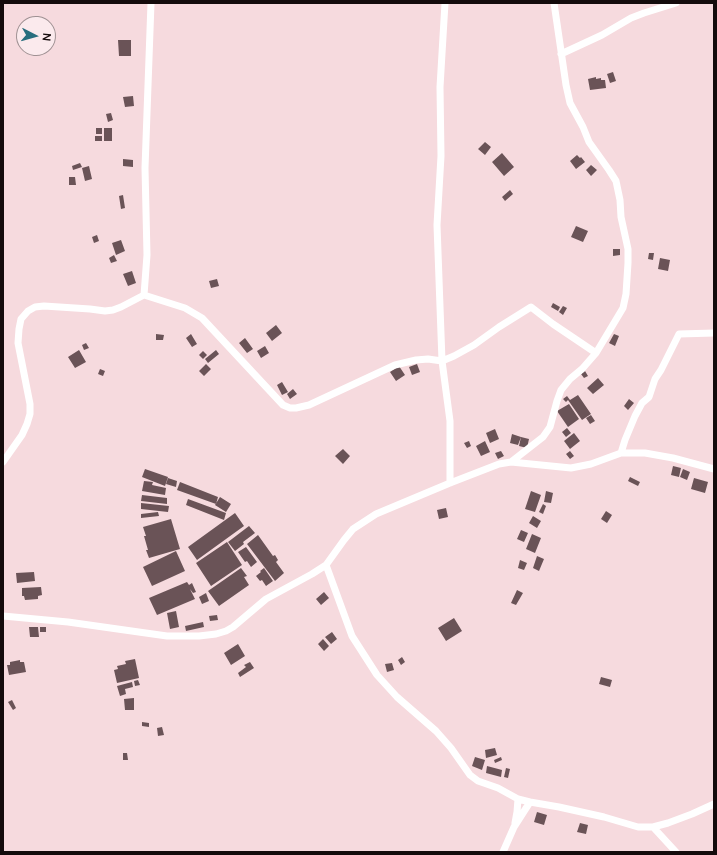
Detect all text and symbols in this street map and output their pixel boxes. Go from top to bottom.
north arrow [16,16,56,56]
text: N [40,32,55,42]

